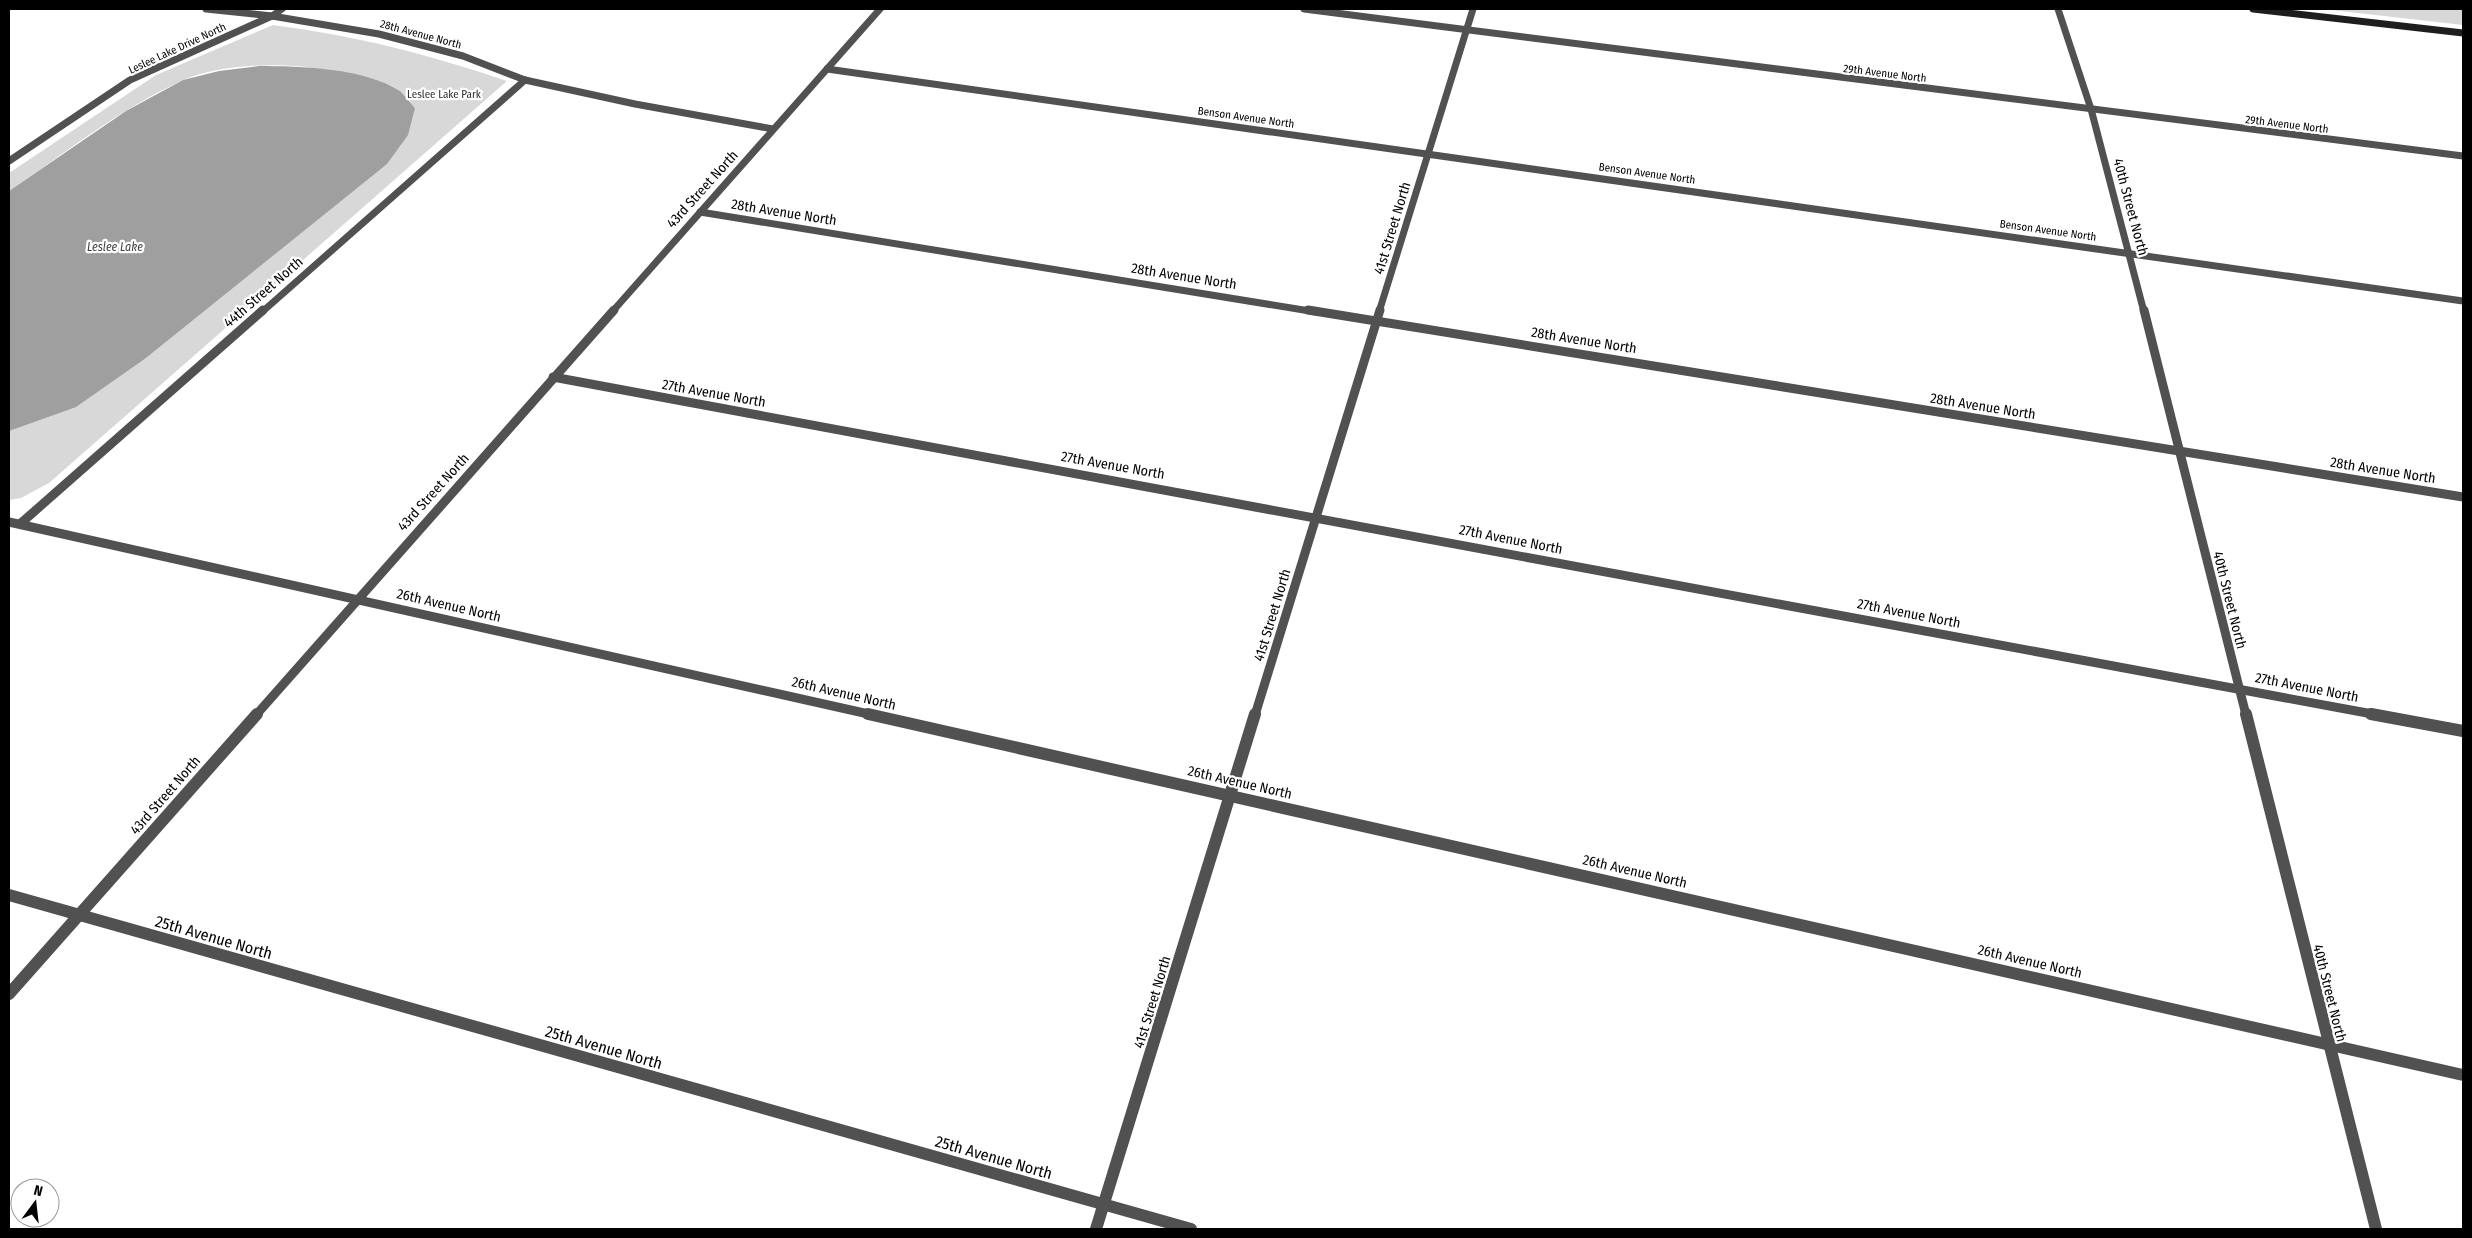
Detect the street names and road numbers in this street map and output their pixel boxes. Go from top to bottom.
street label: 28th Avenue North [379,17,463,52]
street label: Leslee Lake Drive North [126,20,228,77]
street label: 29th Avenue North [1843,62,1927,85]
street label: Benson Avenue North [1197,104,1295,131]
street label: 29th Avenue North [2245,113,2329,136]
street label: 43rd Street North [663,147,742,232]
street label: 40th Street North [2109,157,2152,258]
street label: Benson Avenue North [1598,160,1696,187]
street label: 41st Street North [1370,180,1415,276]
street label: 28th Avenue North [730,196,838,229]
street label: Benson Avenue North [1999,217,2097,244]
street label: 44th Street North [220,253,306,331]
street label: 28th Avenue North [1130,260,1238,293]
street label: 28th Avenue North [1530,324,1638,357]
street label: 27th Avenue North [661,376,767,411]
street label: 28th Avenue North [1929,390,2037,423]
street label: 27th Avenue North [1060,448,1166,483]
street label: 43rd Street North [394,450,473,535]
street label: 28th Avenue North [2329,454,2437,487]
street label: 27th Avenue North [1458,521,1564,558]
street label: 40th Street North [2209,550,2250,651]
street label: 41st Street North [1250,567,1295,663]
street label: 26th Avenue North [395,585,503,626]
street label: 27th Avenue North [1856,595,1962,632]
street label: 27th Avenue North [2254,669,2360,706]
street label: 26th Avenue North [790,673,898,714]
street label: 43rd Street North [127,753,204,838]
street label: 26th Avenue North [1186,762,1294,803]
street label: 26th Avenue North [1581,851,1689,892]
street label: 25th Avenue North [153,912,275,963]
street label: 26th Avenue North [1976,941,2084,982]
street label: 40th Street North [2309,943,2350,1044]
street label: 41st Street North [1130,954,1175,1050]
street label: 25th Avenue North [543,1022,665,1073]
street label: 25th Avenue North [933,1132,1055,1183]

